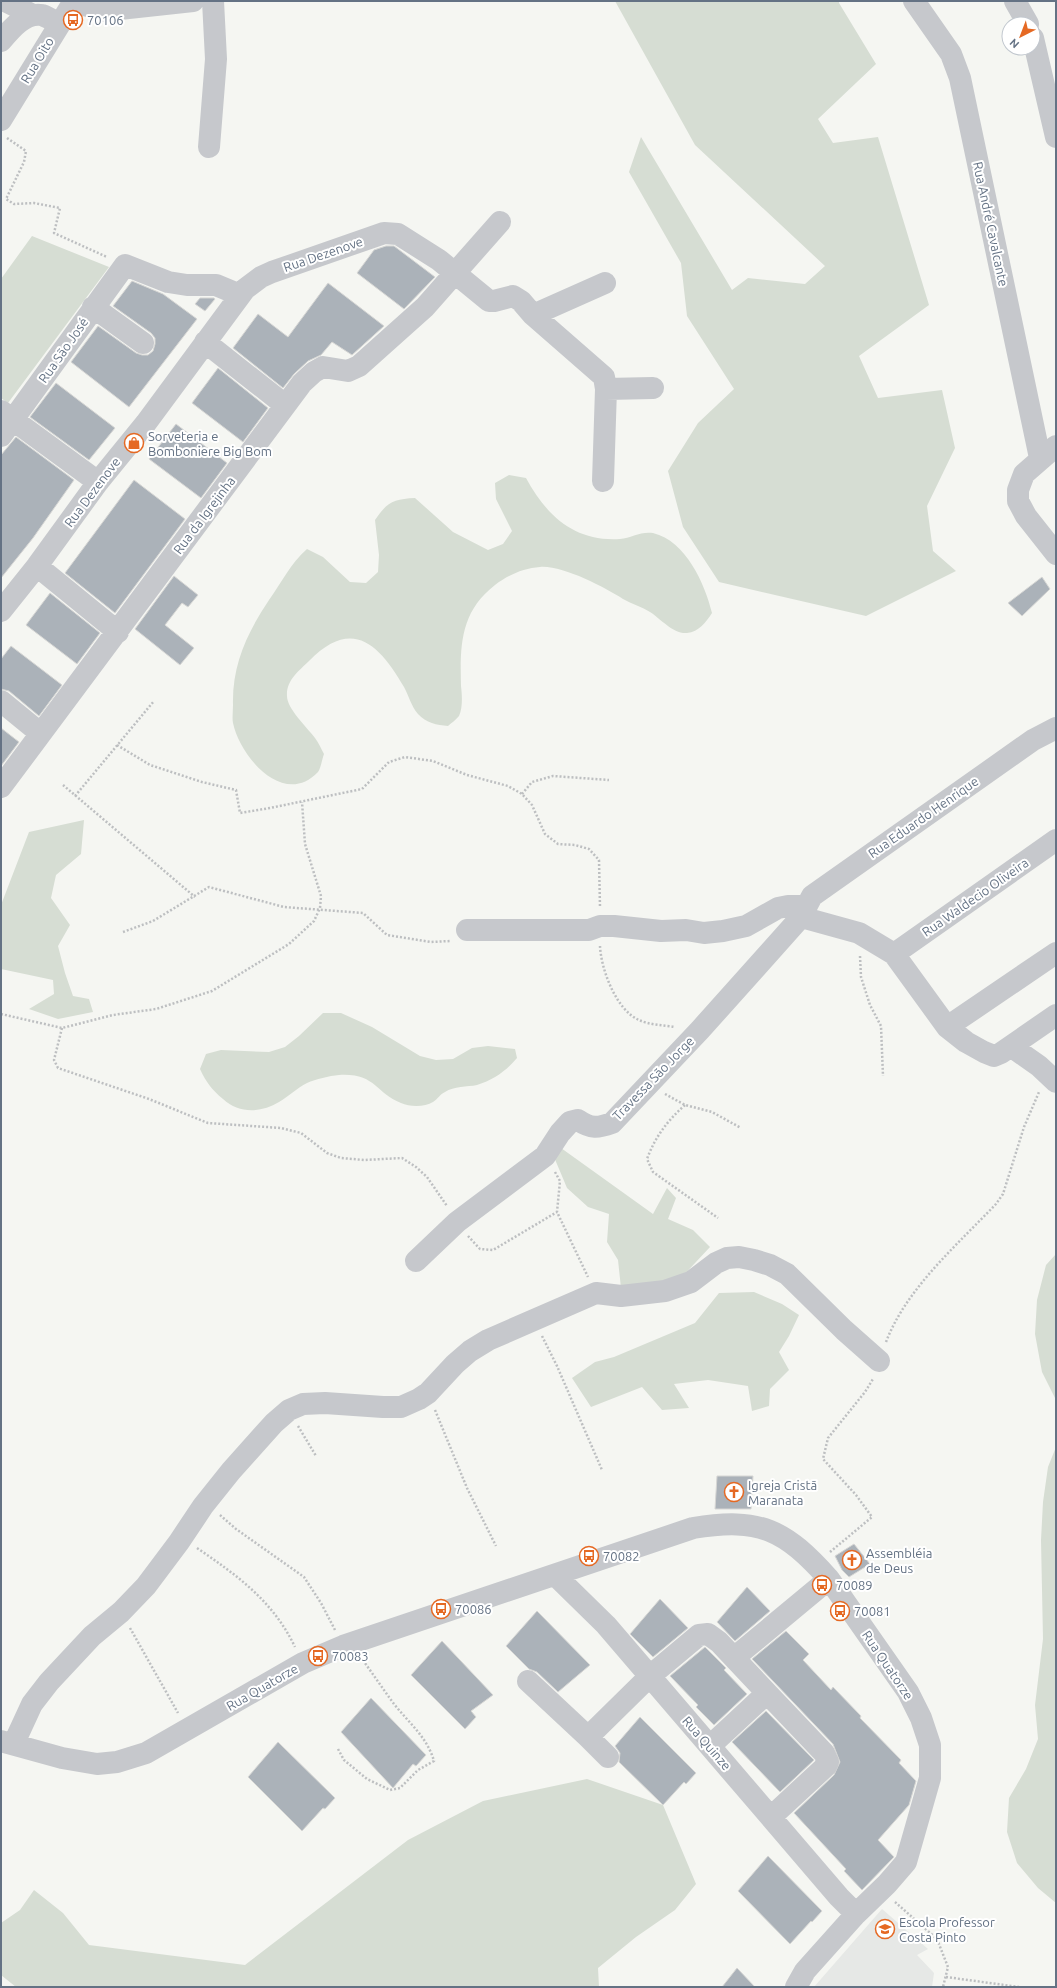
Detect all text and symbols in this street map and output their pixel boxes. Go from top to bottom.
bus stop icon: 70106 [62,9,84,31]
place label: 70106 [87,13,124,27]
north arrow [1001,16,1041,56]
street label: Rua Oito [18,34,56,86]
text: N [1007,36,1021,51]
street label: Rua André Cavalcante [971,160,1011,288]
street label: Rua Dezenove [281,234,365,274]
street label: Rua São José [35,315,91,385]
place label: Sorveteria e Bomboniere Big Bom [148,429,272,458]
shop icon: Sorveteria e Bomboniere Big Bom [123,432,145,454]
street label: Rua Dezenove [61,455,123,529]
street label: Rua da Igrejinha [170,474,238,556]
street label: Rua Eduardo Henrique [865,774,981,860]
street label: Rua Waldecio Oliveira [919,855,1031,939]
street label: Travessa São Jorge [610,1033,696,1123]
place label: Igreja Cristã Maranata [748,1478,817,1507]
church icon: Igreja Cristã Maranata [723,1481,745,1503]
bus stop icon: 70082 [578,1545,600,1567]
place label: Assembléia de Deus [866,1546,932,1575]
place label: 70082 [603,1549,640,1563]
church icon: Assembléia de Deus [841,1549,863,1571]
bus stop icon: 70089 [811,1574,833,1596]
place label: 70089 [836,1578,873,1592]
bus stop icon: 70086 [430,1598,452,1620]
bus stop icon: 70081 [829,1600,851,1622]
place label: 70086 [455,1602,492,1616]
place label: 70081 [854,1604,891,1618]
street label: Rua Quatorze [859,1628,916,1703]
bus stop icon: 70083 [307,1645,329,1667]
place label: 70083 [332,1649,369,1663]
street label: Rua Quatorze [224,1661,301,1714]
street label: Rua Quinze [679,1713,734,1773]
place label: Escola Professor Costa Pinto [899,1915,995,1944]
school or university icon: Escola Professor Costa Pinto [874,1918,896,1940]

